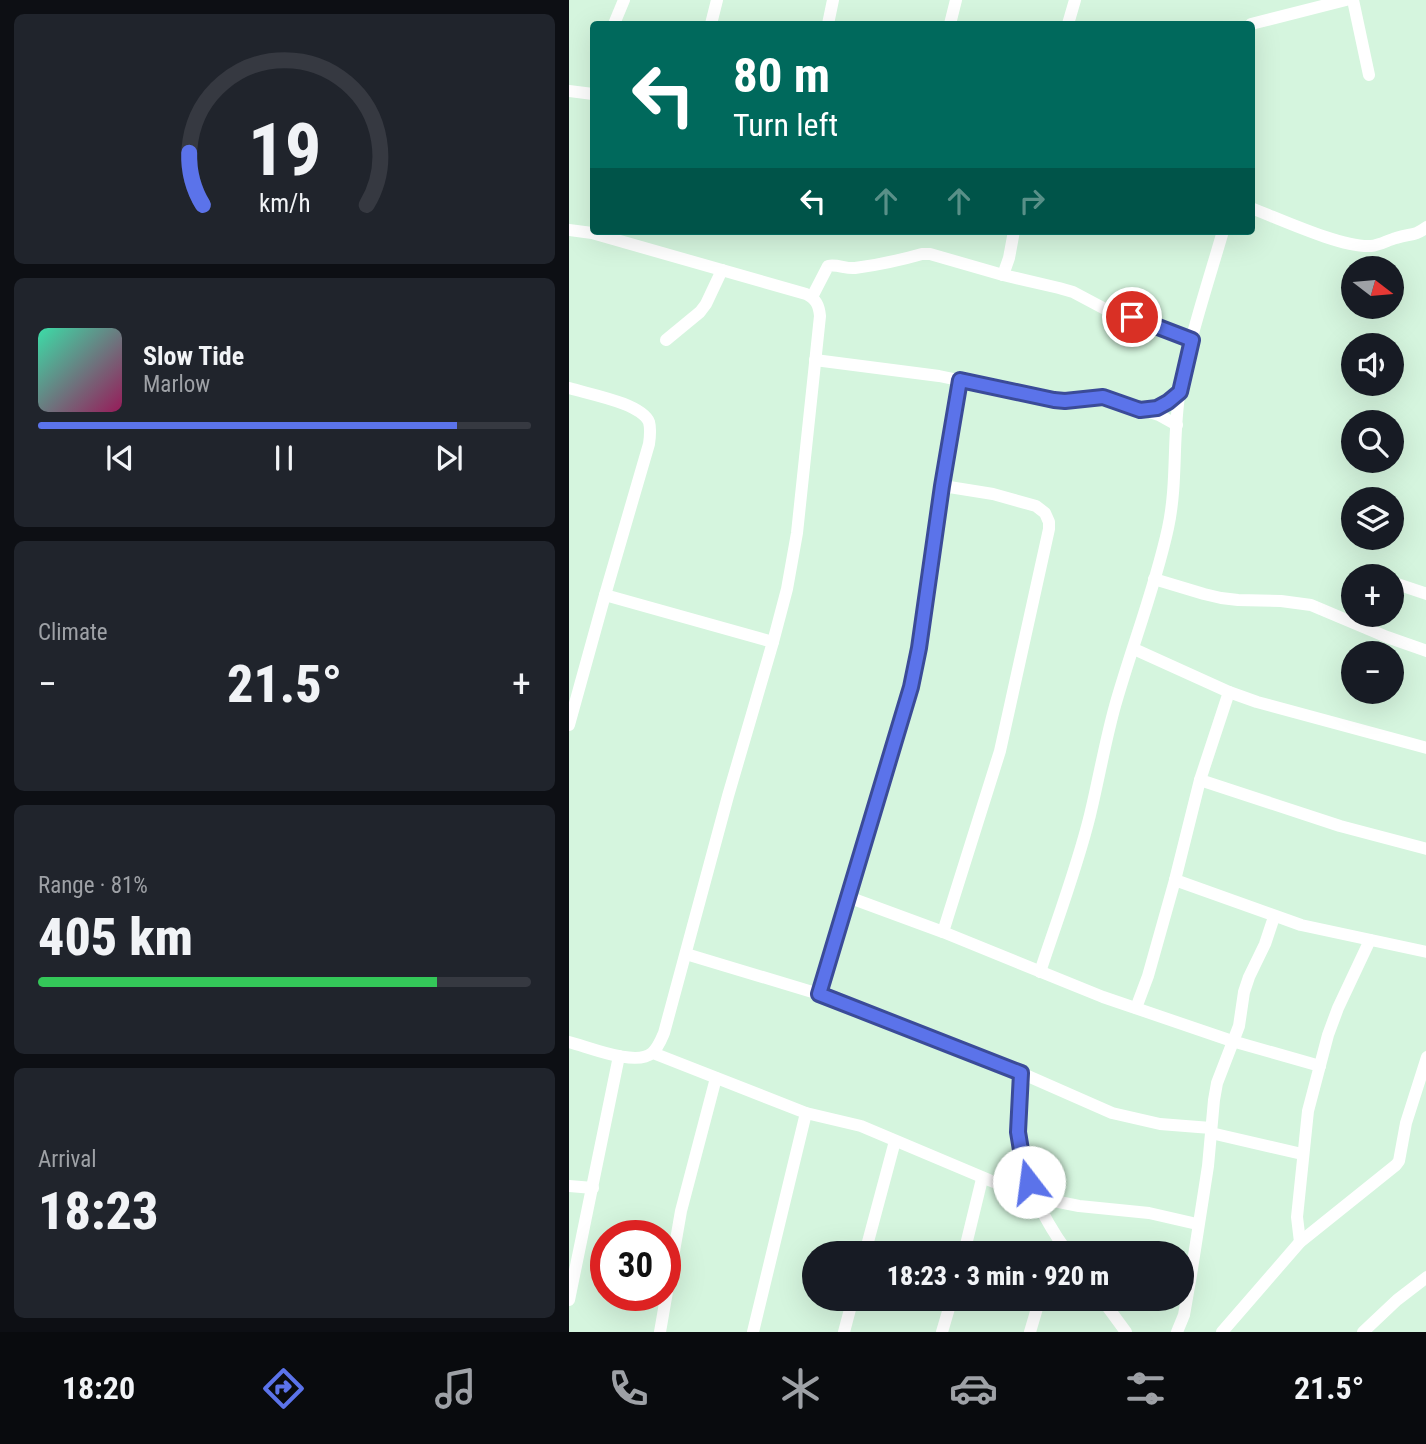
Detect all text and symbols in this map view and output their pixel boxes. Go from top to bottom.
text: 80 m [733,47,830,104]
icon: left [618,49,709,140]
text: Turn left [733,106,838,144]
text: 19 [248,107,321,193]
icon: left [794,182,832,220]
icon: ahead [867,182,905,220]
icon: ahead [940,182,978,220]
icon: right [1013,182,1051,220]
text: km/h [259,189,310,218]
north arrow [1341,256,1404,318]
map controls [1341,256,1404,704]
pin [1102,287,1162,347]
icon: arrive [1113,298,1151,336]
button: sound [1341,333,1404,396]
text: Slow Tide [143,341,244,371]
text: Marlow [143,371,210,398]
button: search [1341,410,1404,473]
icon: previous [101,439,139,477]
icon: pause [265,439,303,477]
icon: next [430,439,468,477]
button: layers [1341,487,1404,550]
button: + [1341,564,1404,627]
text: Climate [38,619,108,646]
button: − [1341,641,1404,704]
text: 21.5° [227,654,342,715]
text: − [38,662,57,706]
text: + [512,662,531,706]
text: Range · 81% [38,872,148,899]
text: 405 km [38,907,193,968]
position arrow [992,1145,1066,1219]
text: Arrival [38,1146,97,1173]
text: 18:23 [38,1181,158,1242]
speed limit sign: 30 [590,1220,681,1311]
text: 18:23 · 3 min · 920 m [887,1261,1109,1291]
icon: directions [259,1364,308,1413]
icon: music [431,1364,480,1413]
icon: phone [604,1364,653,1413]
icon: climate [776,1364,825,1413]
icon: car [949,1364,998,1413]
icon: filters [1121,1364,1170,1413]
text: 18:20 [62,1369,135,1407]
text: 21.5° [1294,1369,1364,1407]

